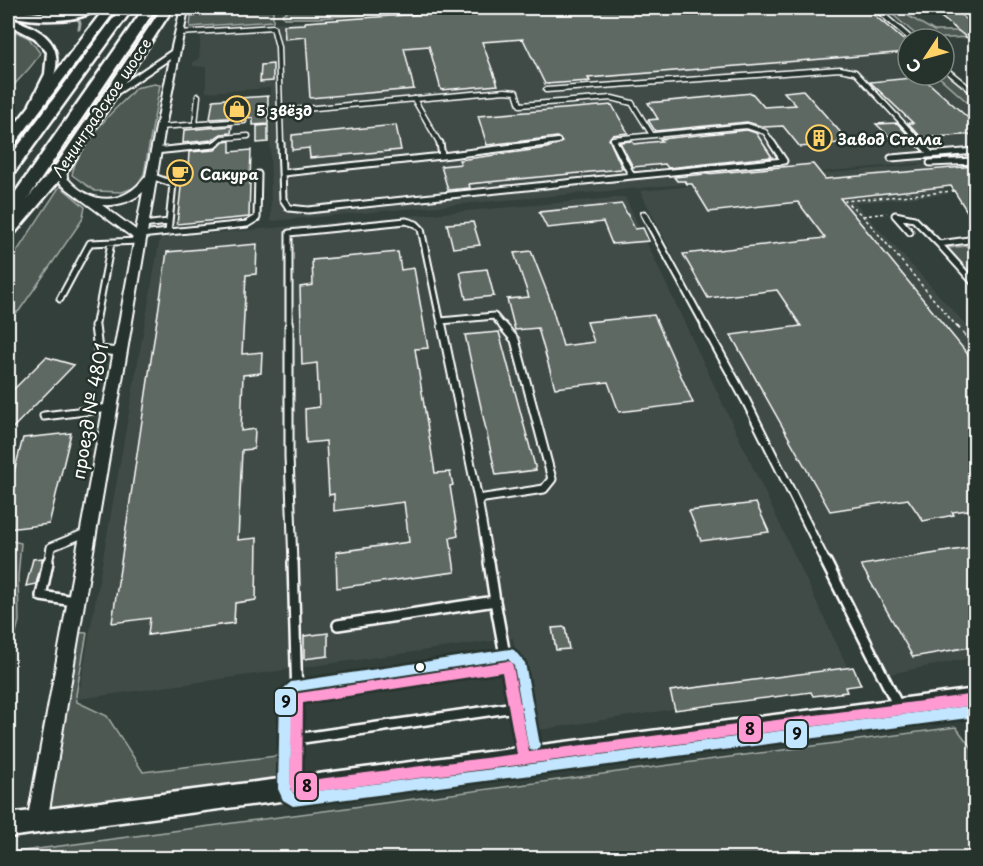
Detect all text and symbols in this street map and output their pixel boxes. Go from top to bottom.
north arrow [896,27,956,87]
street label: Ленинградское шоссе [46,33,156,181]
text: С [900,54,926,78]
shop icon: 5 звёзд [222,94,252,124]
place label: 5 звёзд [256,98,312,121]
building icon: Завод Стелла [804,123,834,153]
place label: Завод Стелла [837,127,942,150]
cafe icon: Сакура [165,158,195,188]
place label: Сакура [200,162,259,185]
street label: проезд № 4801 [64,341,114,481]
unlabelled marker [414,661,426,673]
line badge: 9 [274,688,297,716]
text: 9 [281,689,291,713]
line badge: 8 [738,715,762,743]
text: 8 [745,716,755,740]
line badge: 9 [785,720,808,749]
text: 9 [792,721,802,745]
line badge: 8 [295,772,318,801]
text: 8 [302,773,312,797]

